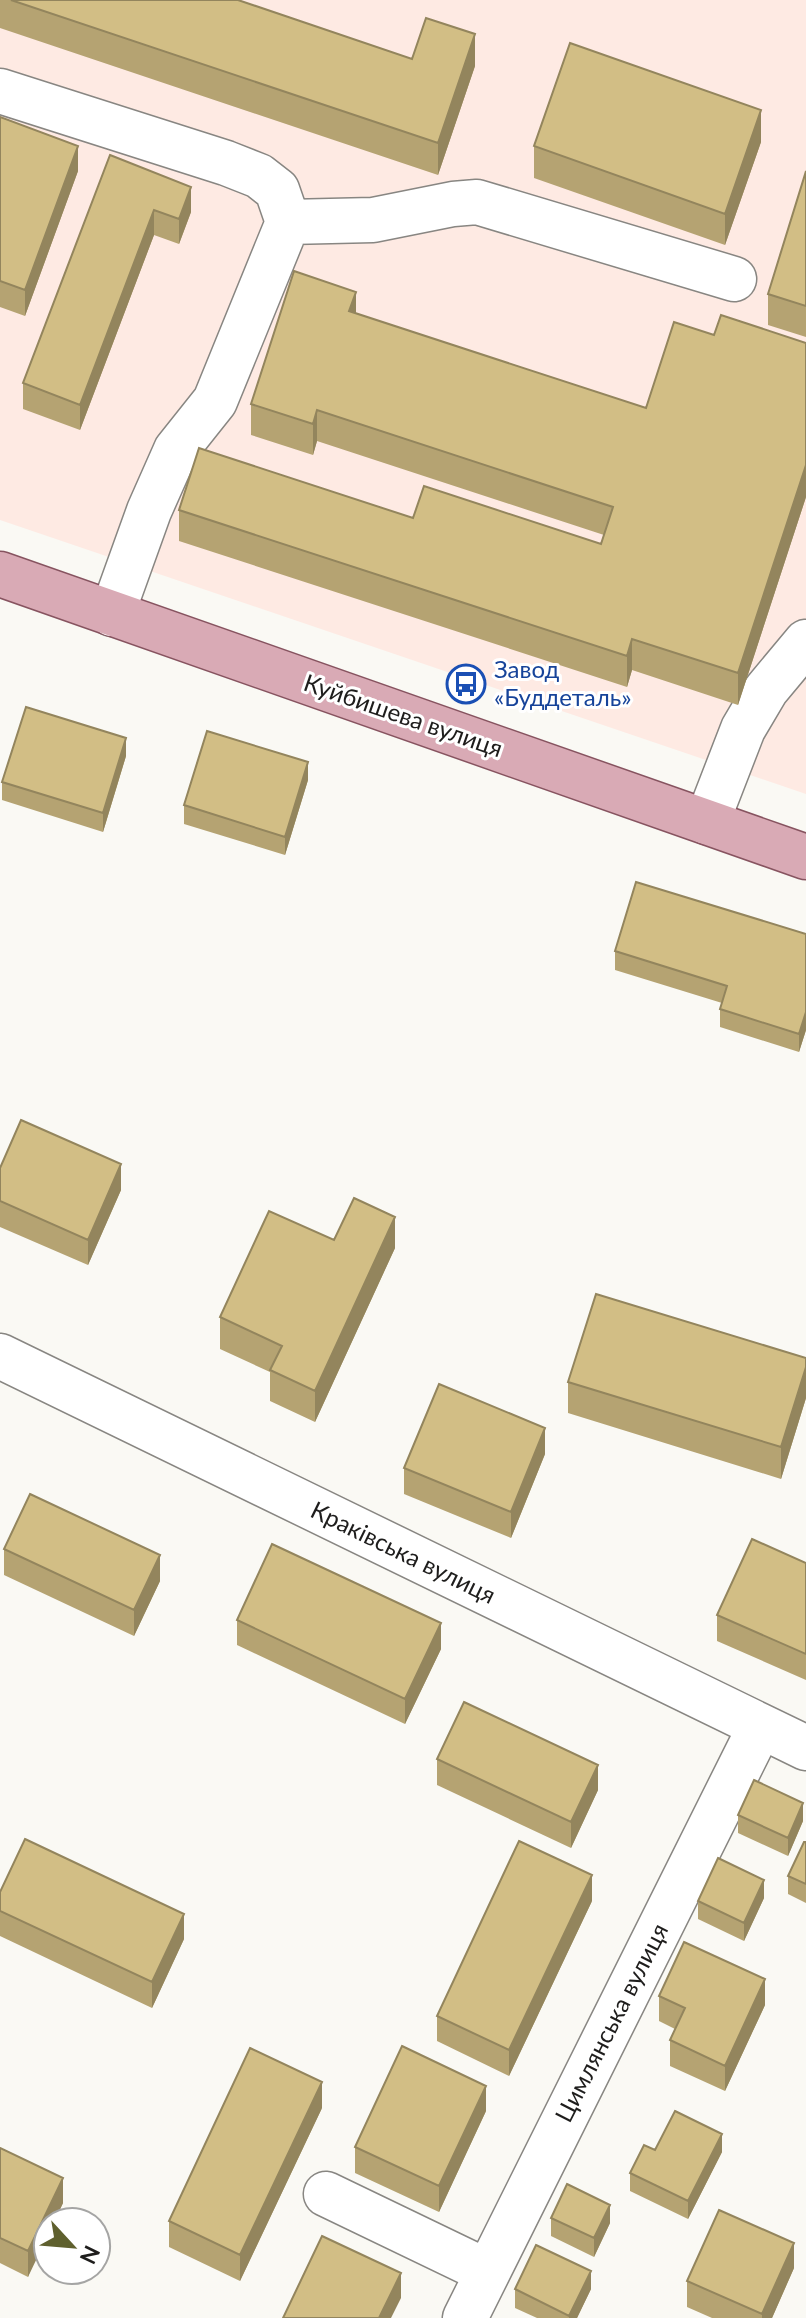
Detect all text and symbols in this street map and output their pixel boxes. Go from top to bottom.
place label: Завод «Буддеталь» [494,654,632,711]
bus stop icon: Завод «Буддеталь» [445,663,487,705]
street label: Куйбишева вулиця [300,667,507,762]
street label: Краківська вулиця [307,1494,501,1609]
street label: Цимлянська вулиця [548,1918,673,2127]
north arrow [32,2206,112,2286]
text: N [75,2241,106,2269]

